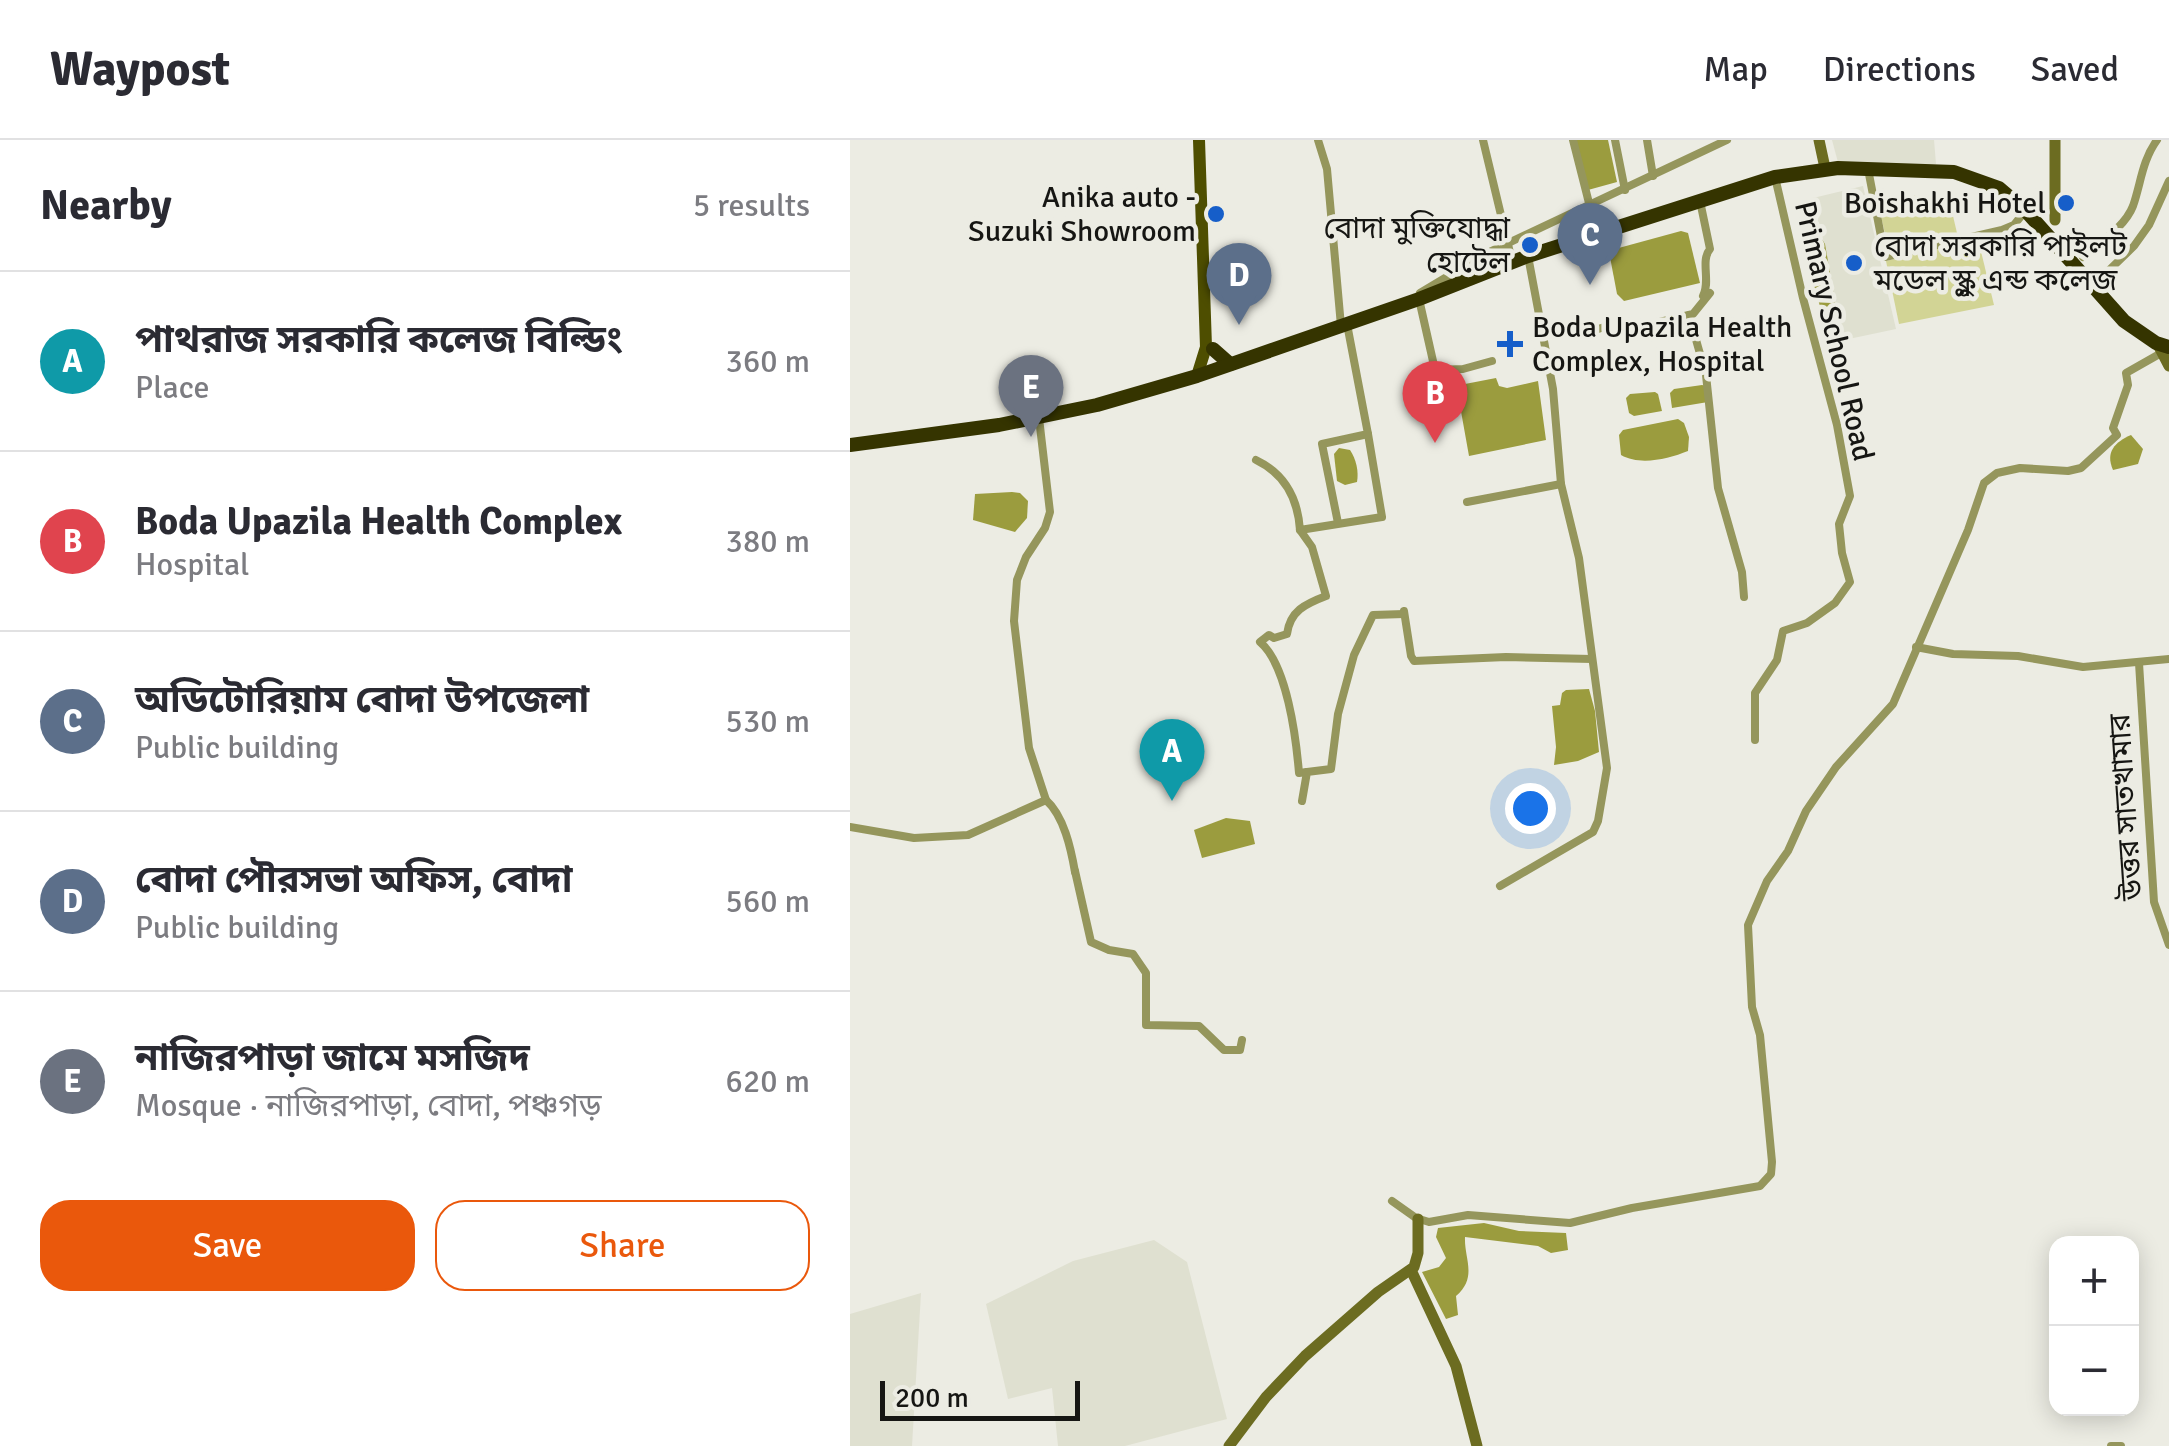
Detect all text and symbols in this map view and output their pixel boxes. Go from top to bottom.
text: Waypost [50,40,230,99]
text: Map [1703,48,1768,91]
text: Directions [1823,48,1976,91]
text: Saved [2031,48,2119,91]
place label: Anika auto - Suzuki Showroom [968,179,1196,250]
text: Nearby [40,180,172,231]
place label: Boishakhi Hotel [1844,185,2046,222]
text: 5 results [693,186,810,225]
marker: Boishakhi Hotel [2055,192,2077,214]
street label: Primary School Road [1786,197,1882,465]
pin: C [1558,202,1622,285]
marker: Anika auto - Suzuki Showroom [1205,203,1227,225]
place label: বোদা মুক্তিযোদ্ধা হোটেল [1324,210,1511,281]
place label: বোদা সরকারি পাইলট মডেল স্কুল এন্ড কলেজ [1873,228,2127,299]
marker: বোদা মুক্তিযোদ্ধা হোটেল [1519,234,1541,256]
pin: D [1206,242,1272,325]
marker: বোদা সরকারি পাইলট মডেল স্কুল এন্ড কলেজ [1843,252,1865,274]
place label: Boda Upazila Health Complex, Hospital [1532,309,1792,380]
text: পাথরাজ সরকারি কলেজ বিল্ডিং [135,316,623,363]
marker: Boda Upazila Health Complex, Hospital [1497,331,1523,357]
text: A [62,342,83,381]
text: 360 m [726,342,810,381]
pin: E [998,354,1064,437]
pin: B [1402,360,1468,443]
text: Place [135,368,210,407]
text: Boda Upazila Health Complex [135,498,622,545]
text: B [63,522,82,561]
text: 380 m [726,522,810,561]
text: Hospital [135,545,250,584]
text: অডিটোরিয়াম বোদা উপজেলা [135,676,589,723]
text: C [63,702,82,741]
text: 530 m [726,702,810,741]
street label: উত্তর সাতখামার [2101,711,2151,903]
pin: A [1140,718,1204,801]
text: Public building [135,728,339,767]
your location [1505,783,1556,834]
text: বোদা পৌরসভা অফিস, বোদা [135,856,572,903]
text: D [62,882,83,921]
text: 560 m [726,882,810,921]
text: Public building [135,908,339,947]
text: নাজিরপাড়া জামে মসজিদ [135,1034,530,1081]
text: E [63,1062,82,1101]
text: 620 m [726,1062,810,1101]
text: Mosque · নাজিরপাড়া, বোদা, পঞ্চগড় [135,1086,602,1125]
button: Save [40,1200,415,1291]
button: Share [435,1200,810,1291]
map controls [2049,1236,2139,1416]
button: + [2049,1236,2139,1326]
button: − [2049,1326,2139,1416]
scale bar [880,1376,1080,1420]
text: 200 m [895,1381,969,1415]

